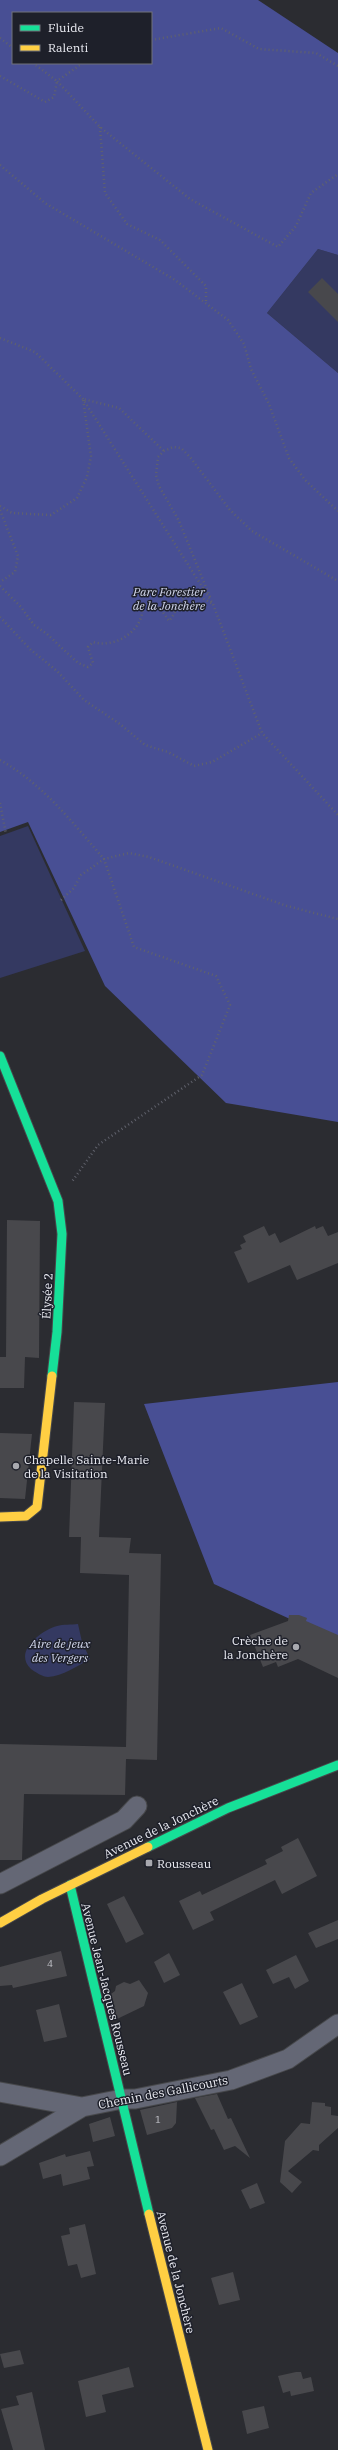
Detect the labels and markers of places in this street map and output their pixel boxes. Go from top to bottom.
place label: Chapelle Sainte-Marie de la Visitation [24,1452,149,1481]
marker: Chapelle Sainte-Marie de la Visitation [11,1461,21,1471]
place label: Crèche de la Jonchère [223,1633,288,1662]
marker: Crèche de la Jonchère [291,1642,301,1652]
place label: Rousseau [157,1856,212,1871]
marker: Rousseau [144,1858,154,1868]

